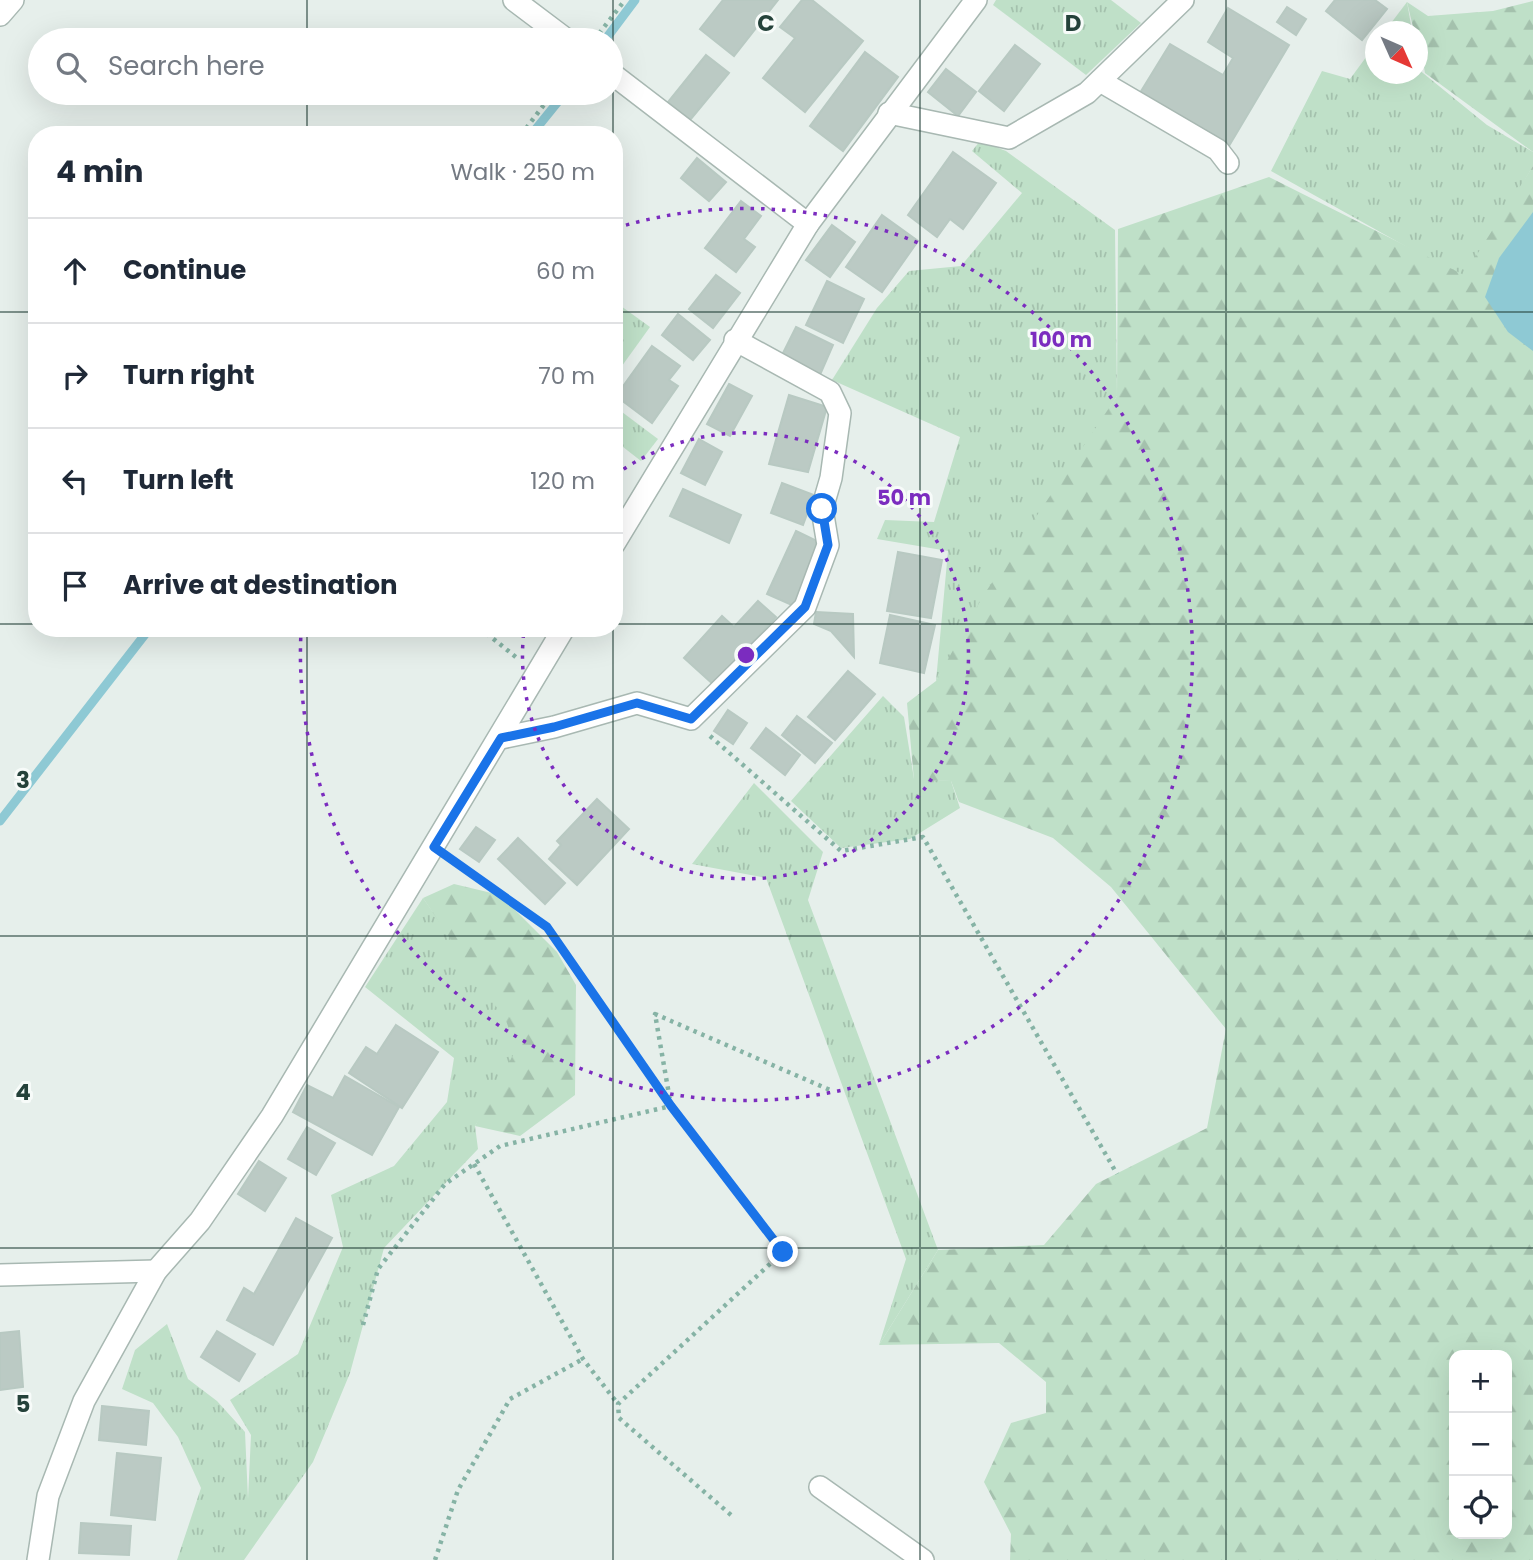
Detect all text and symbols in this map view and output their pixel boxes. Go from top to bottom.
text: C [757,7,775,39]
text: D [1065,7,1081,39]
north arrow [1365,21,1428,84]
search box [28,28,623,105]
icon: search [52,48,90,86]
text: Search here [108,48,265,84]
text: 4 min [56,150,144,193]
text: Walk · 250 m [450,156,595,188]
icon: ahead [56,252,94,290]
text: Continue [123,252,246,288]
text: 60 m [536,255,595,287]
text: 100 m [1030,325,1092,354]
icon: right [56,357,94,395]
text: Turn right [123,357,255,393]
text: 70 m [538,360,595,392]
icon: left [56,462,94,500]
text: Turn left [123,462,234,498]
text: 120 m [530,465,595,497]
text: 50 m [877,483,931,512]
route start [806,493,837,524]
icon: arrive [56,567,94,605]
text: Arrive at destination [123,567,398,603]
centre of rings [734,643,758,667]
text: 3 [16,764,30,796]
text: 4 [15,1076,31,1108]
route end [767,1236,798,1267]
map controls [1449,1350,1512,1539]
button: + [1449,1350,1512,1413]
text: 5 [16,1388,30,1420]
button: − [1449,1413,1512,1476]
button: locate [1449,1476,1512,1539]

